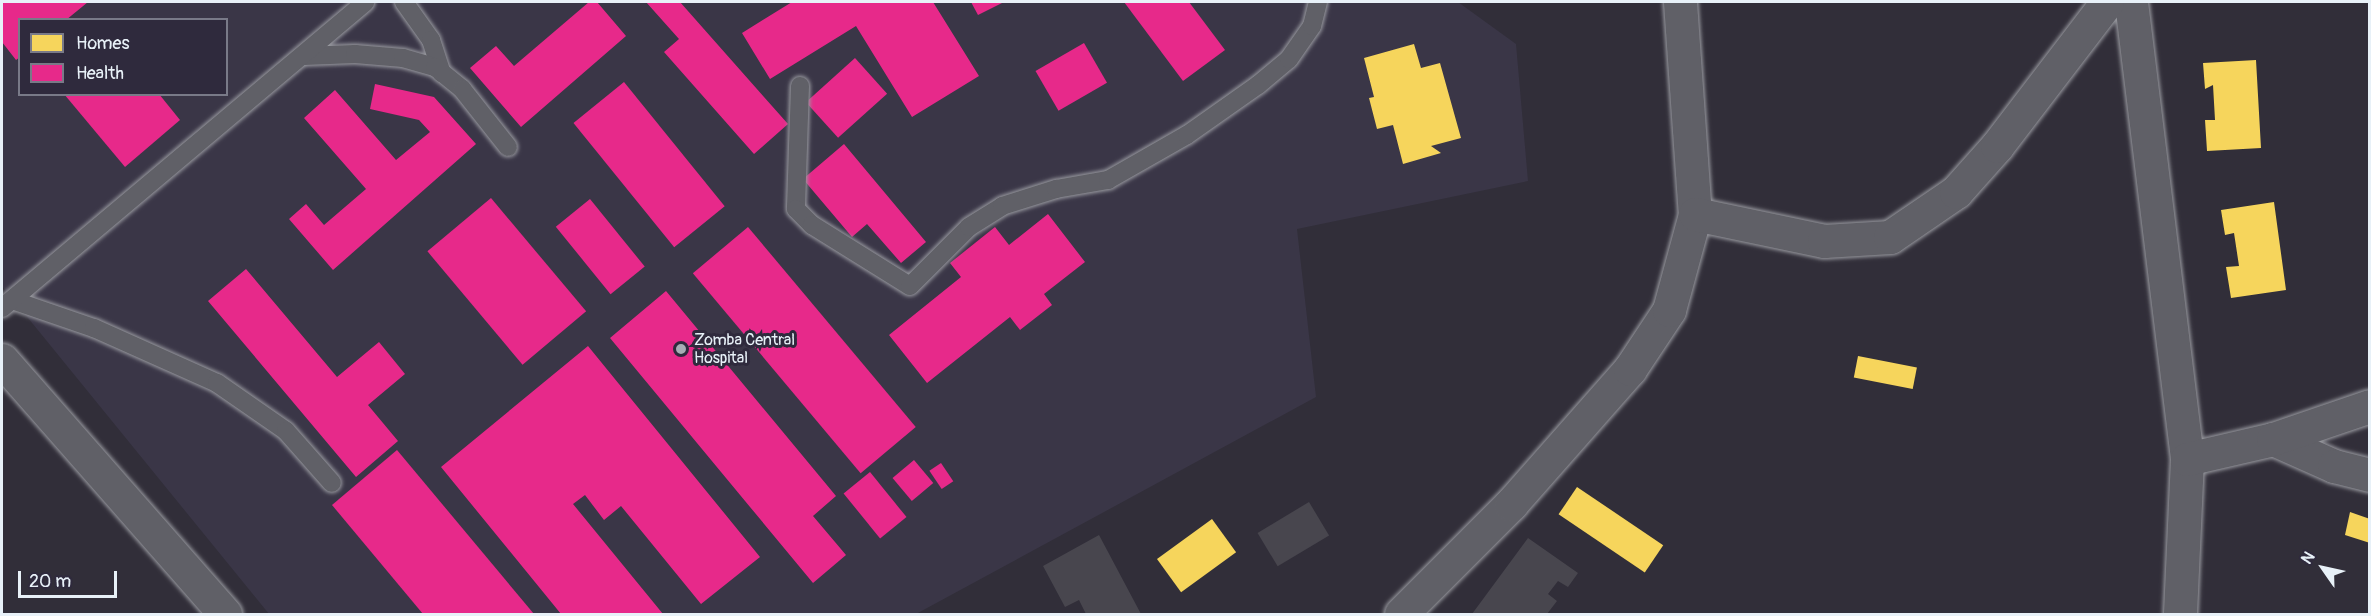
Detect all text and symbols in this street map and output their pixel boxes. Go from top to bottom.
legend [18,18,228,96]
text: Homes [76,32,129,55]
text: Health [76,62,124,85]
place label: Zomba Central Hospital [694,330,795,368]
marker: Zomba Central Hospital [672,340,690,358]
north arrow [2293,538,2353,598]
text: N [2297,548,2319,568]
scale bar [21,559,120,597]
text: 20 m [29,570,71,593]

